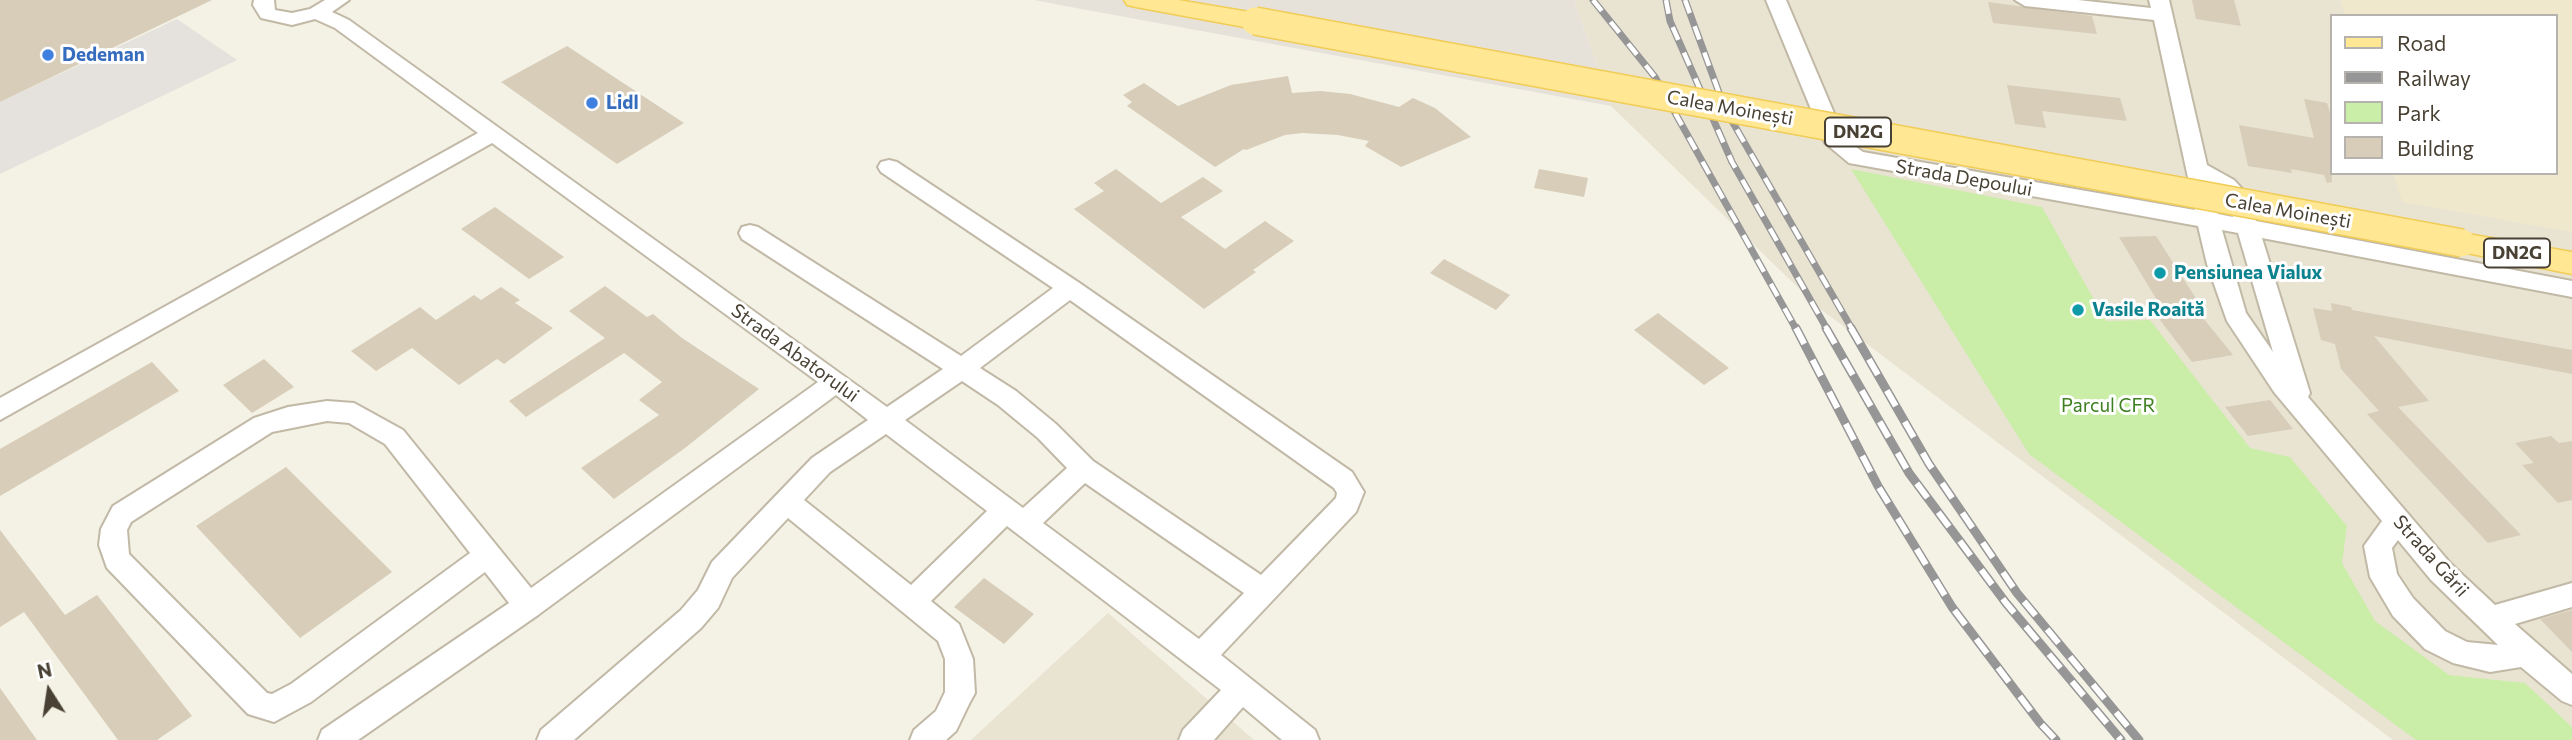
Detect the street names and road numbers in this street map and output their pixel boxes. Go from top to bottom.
street label: Calea Moinești [1665,86,1795,130]
road number: DN2G [1825,118,1891,146]
street label: Strada Depoului [1894,155,2034,201]
street label: Calea Moinești [2223,189,2353,233]
road number: DN2G [2484,239,2550,268]
street label: Strada Abatorului [727,299,863,407]
street label: Strada Gării [2388,511,2474,601]

